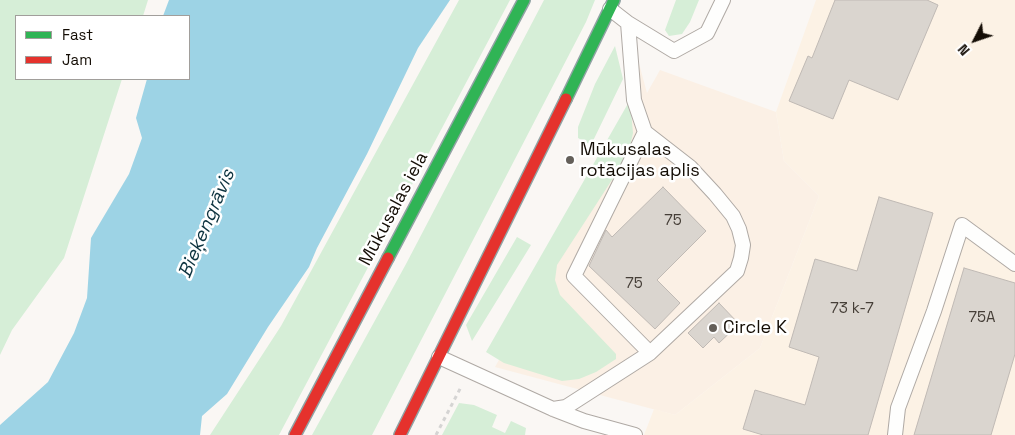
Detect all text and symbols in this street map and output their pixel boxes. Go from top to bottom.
legend [15,15,190,80]
north arrow [950,15,1000,65]
text: Fast [62,25,93,44]
text: N [954,40,974,59]
text: Jam [62,50,92,69]
place label: Mūkusalas rotācijas aplis [580,139,700,182]
street label: Mūkusalas iela [355,148,433,270]
marker: Mūkusalas rotācijas aplis [564,154,576,166]
water label: Bieķengrāvis [174,166,240,282]
house number: 75 [664,212,682,230]
house number: 75 [625,275,643,293]
house number: 73 k-7 [830,300,874,318]
house number: 75A [969,309,995,327]
place label: Circle K [723,317,787,339]
marker: Circle K [707,322,719,334]

